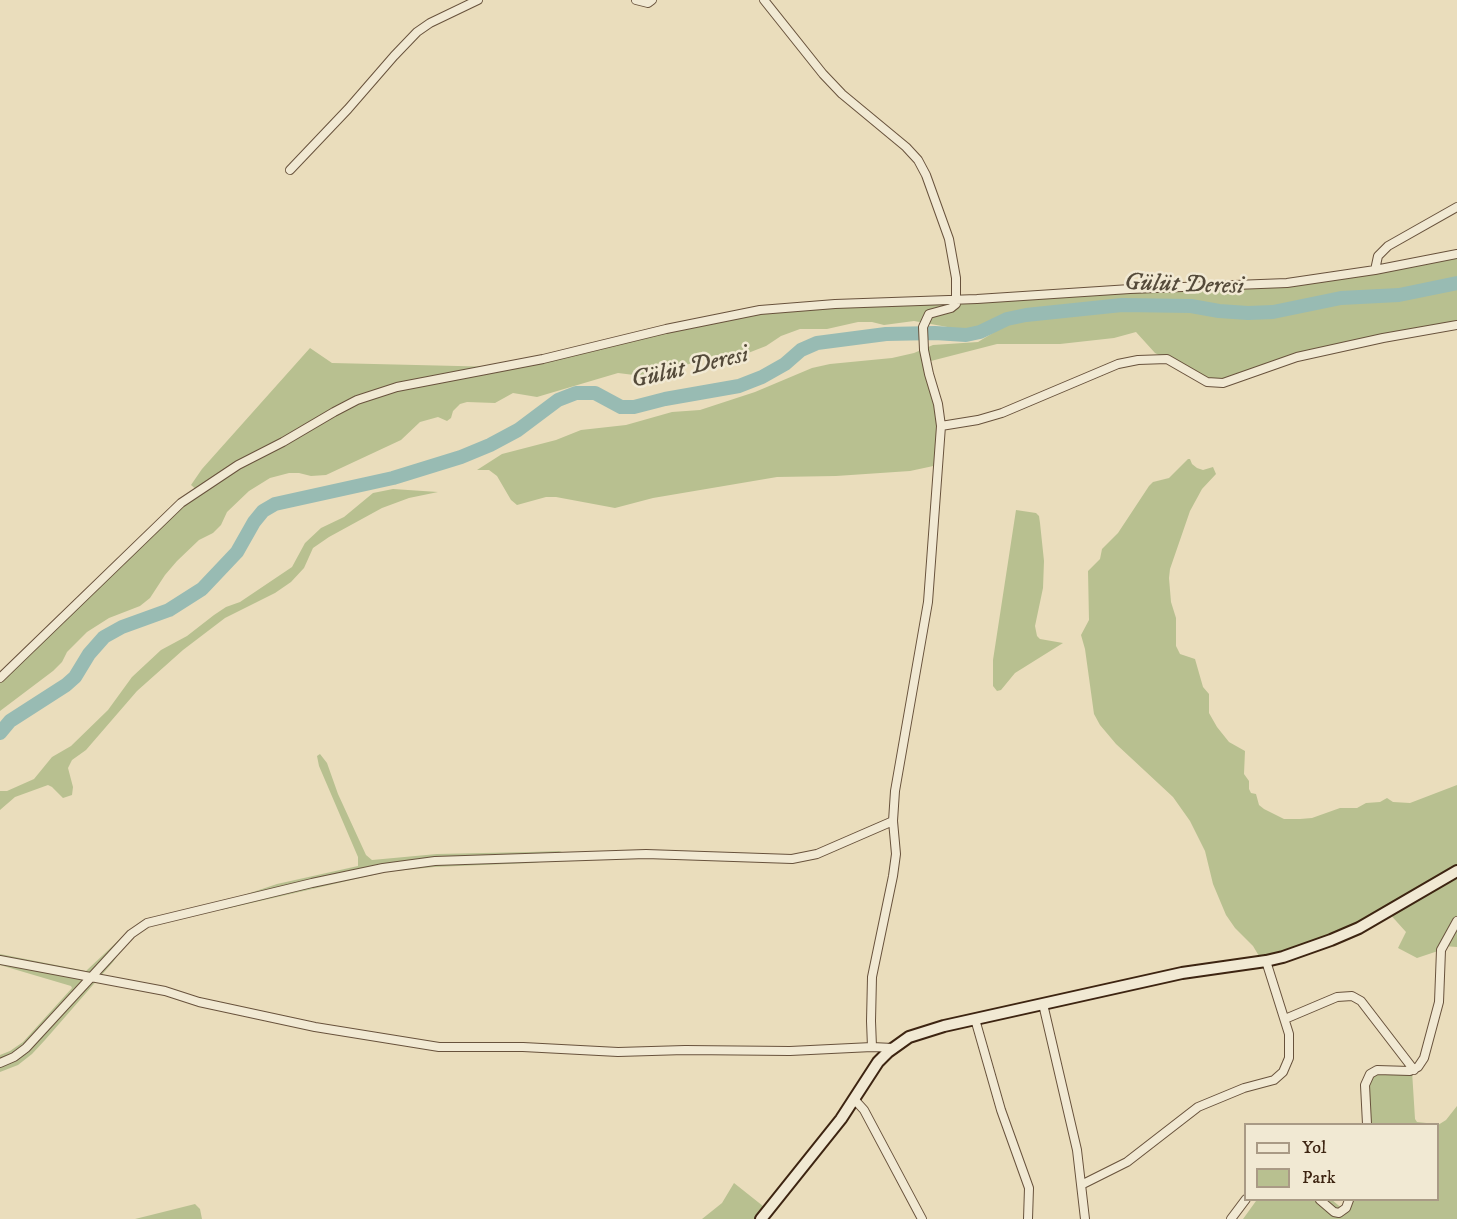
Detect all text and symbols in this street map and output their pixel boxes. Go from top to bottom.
water label: Gülüt Deresi [1124,270,1244,302]
water label: Gülüt Deresi [629,342,751,396]
legend [1244,1123,1439,1201]
text: Yol [1302,1137,1326,1159]
text: Park [1302,1167,1336,1189]

